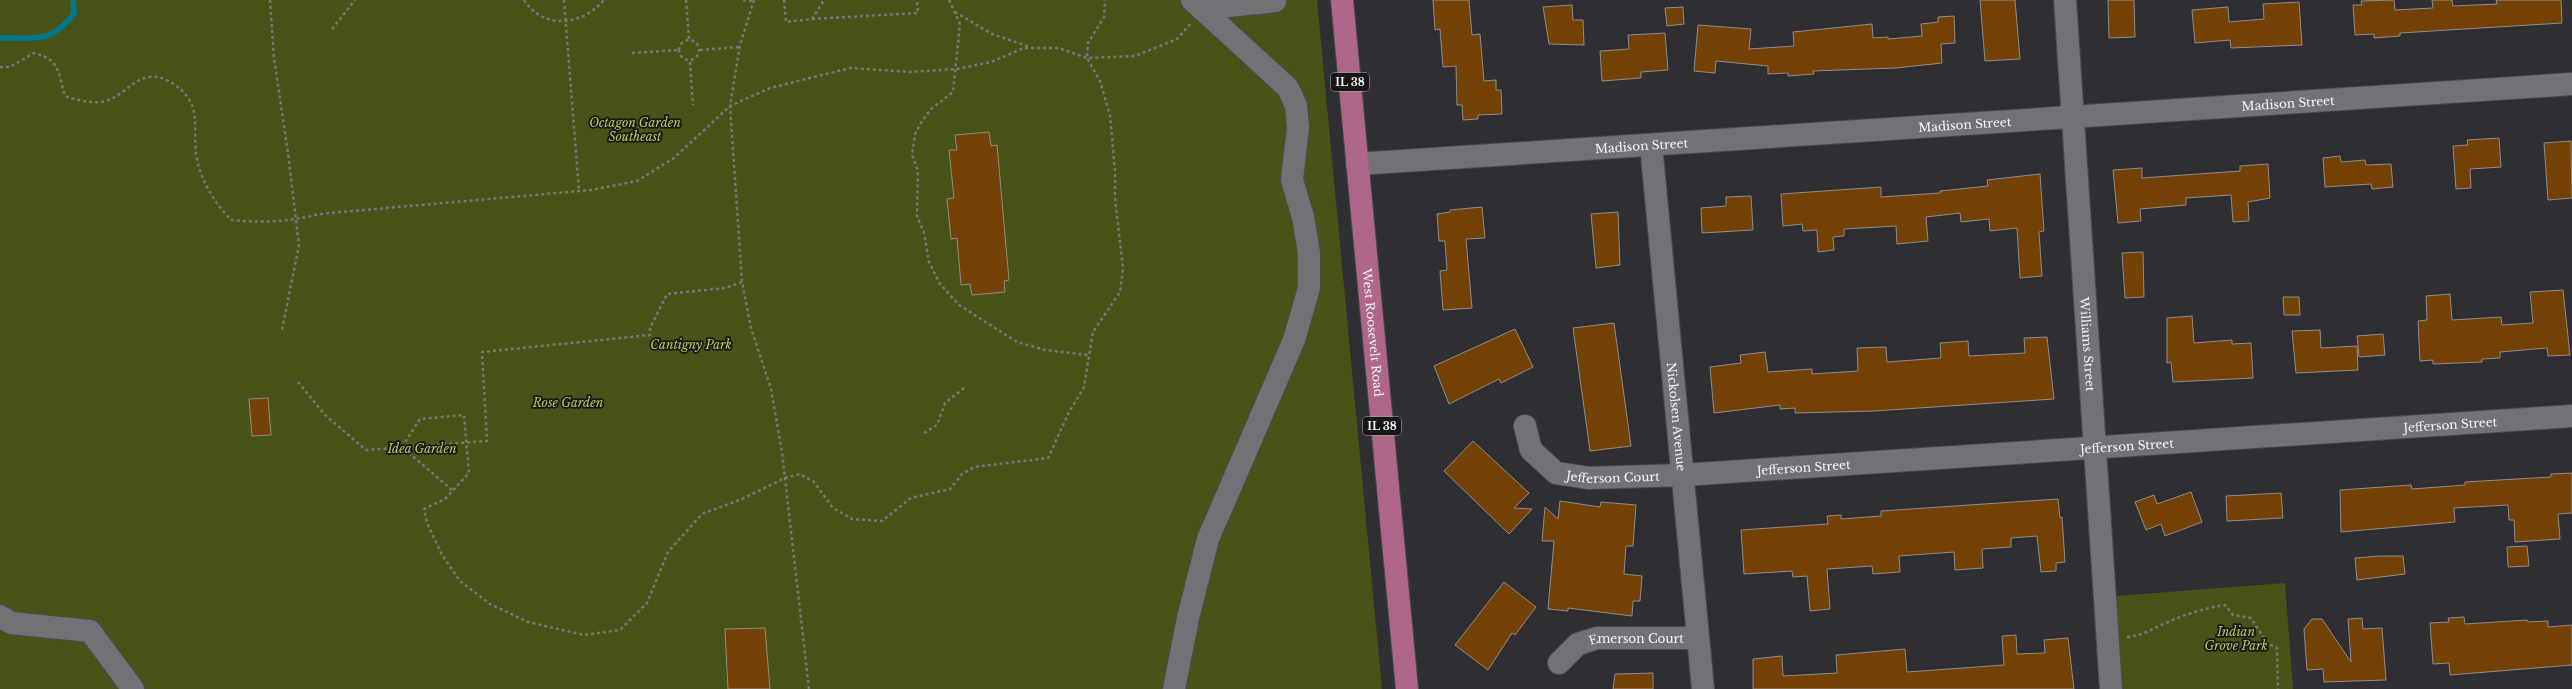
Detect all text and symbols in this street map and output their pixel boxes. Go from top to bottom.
road number: IL 38 [1331,73,1369,91]
street label: Madison Street [2241,92,2335,113]
street label: Madison Street [1918,113,2012,135]
park label: Octagon Garden Southeast [589,115,681,144]
street label: Madison Street [1594,135,1689,156]
street label: West Roosevelt Road [1360,267,1387,397]
street label: Williams Street [2077,296,2099,392]
park label: Cantigny Park [650,337,732,352]
street label: Nickolsen Avenue [1664,362,1690,472]
park label: Rose Garden [532,395,604,410]
street label: Jefferson Street [2401,413,2498,435]
road number: IL 38 [1363,417,1401,435]
street label: Jefferson Street [2078,435,2175,456]
park label: Idea Garden [386,441,457,456]
street label: Jefferson Street [1754,456,1851,478]
street label: Jefferson Court [1563,467,1660,486]
park label: Indian Grove Park [2204,624,2268,653]
street label: Emerson Court [1587,631,1684,648]

